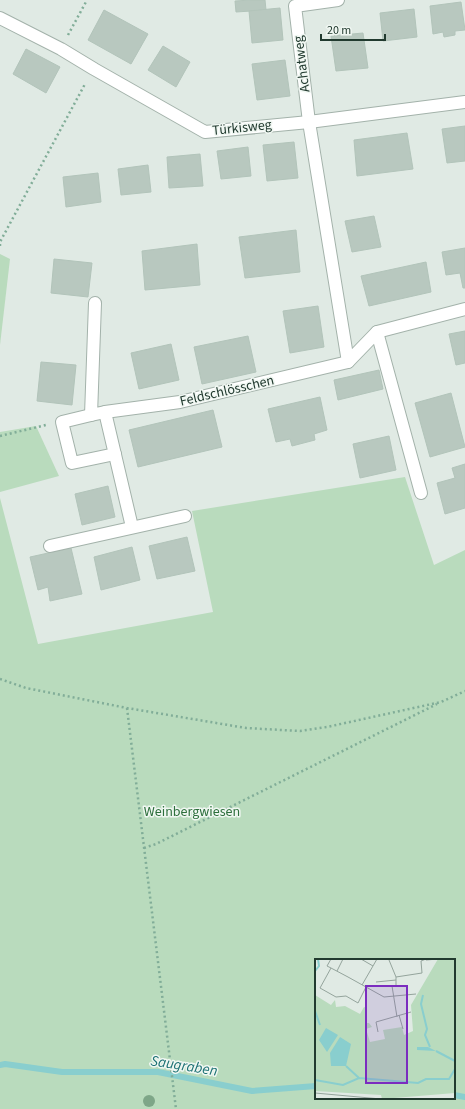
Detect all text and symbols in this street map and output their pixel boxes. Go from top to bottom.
scale bar [321,16,385,42]
text: 20 m [327,22,351,39]
street label: Achatweg [289,34,315,94]
street label: Türkisweg [211,115,273,141]
street label: Feldschlösschen [178,370,276,412]
park label: Weinbergwiesen [144,802,240,822]
inset map [315,959,455,1099]
water label: Saugraben [149,1050,219,1082]

